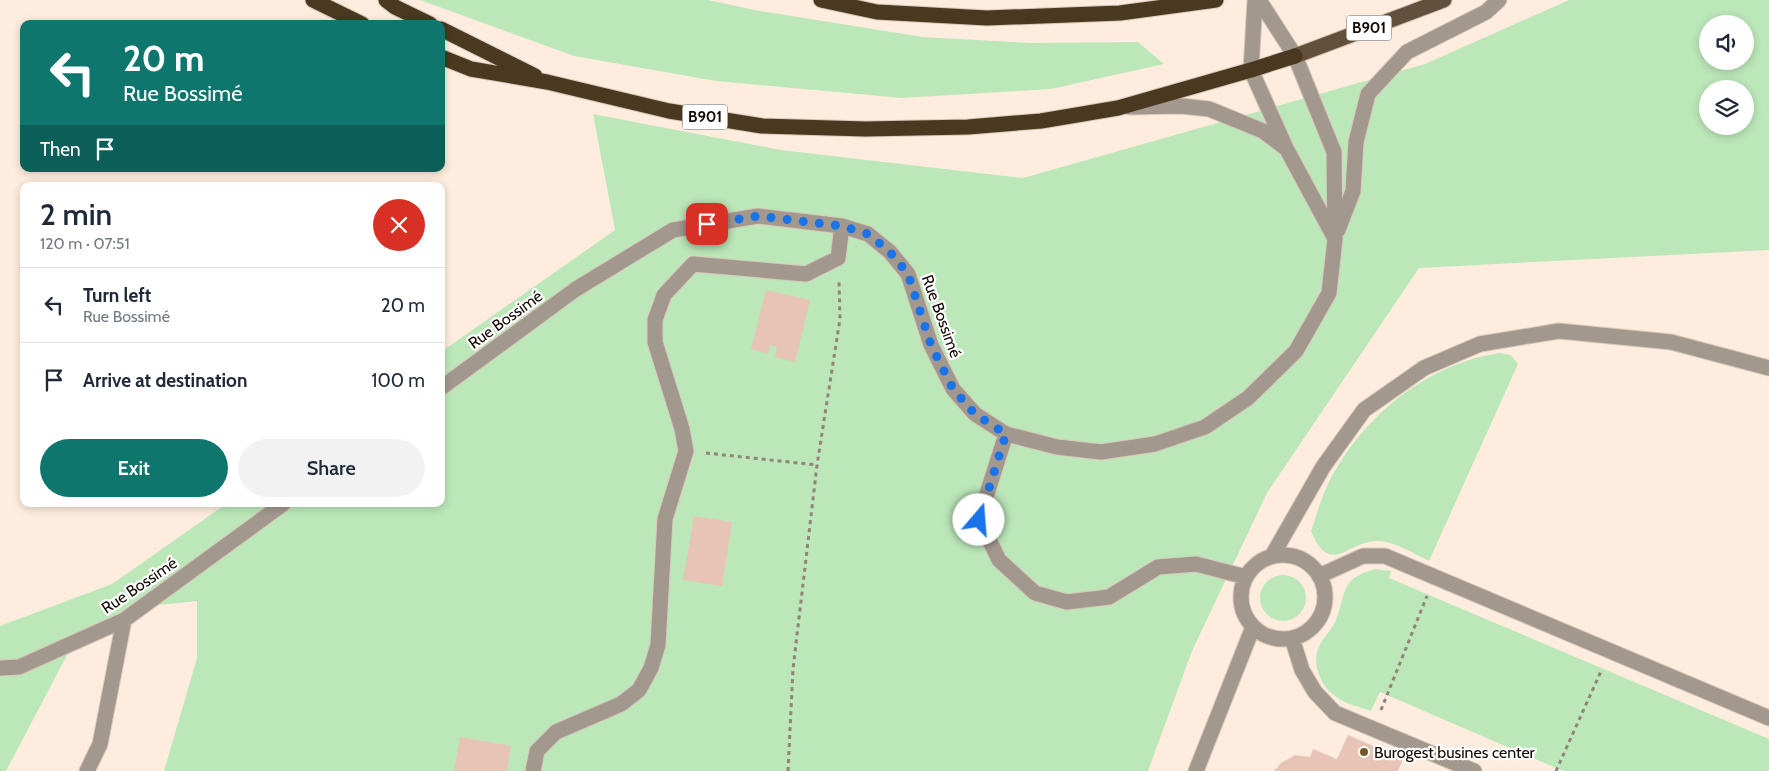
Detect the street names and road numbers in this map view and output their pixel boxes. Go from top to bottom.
road number: B901 [1346,15,1392,40]
road number: B901 [682,104,728,130]
street label: Rue Bossimé [918,272,965,360]
street label: Rue Bossimé [465,286,546,353]
street label: Rue Bossimé [98,553,181,618]

